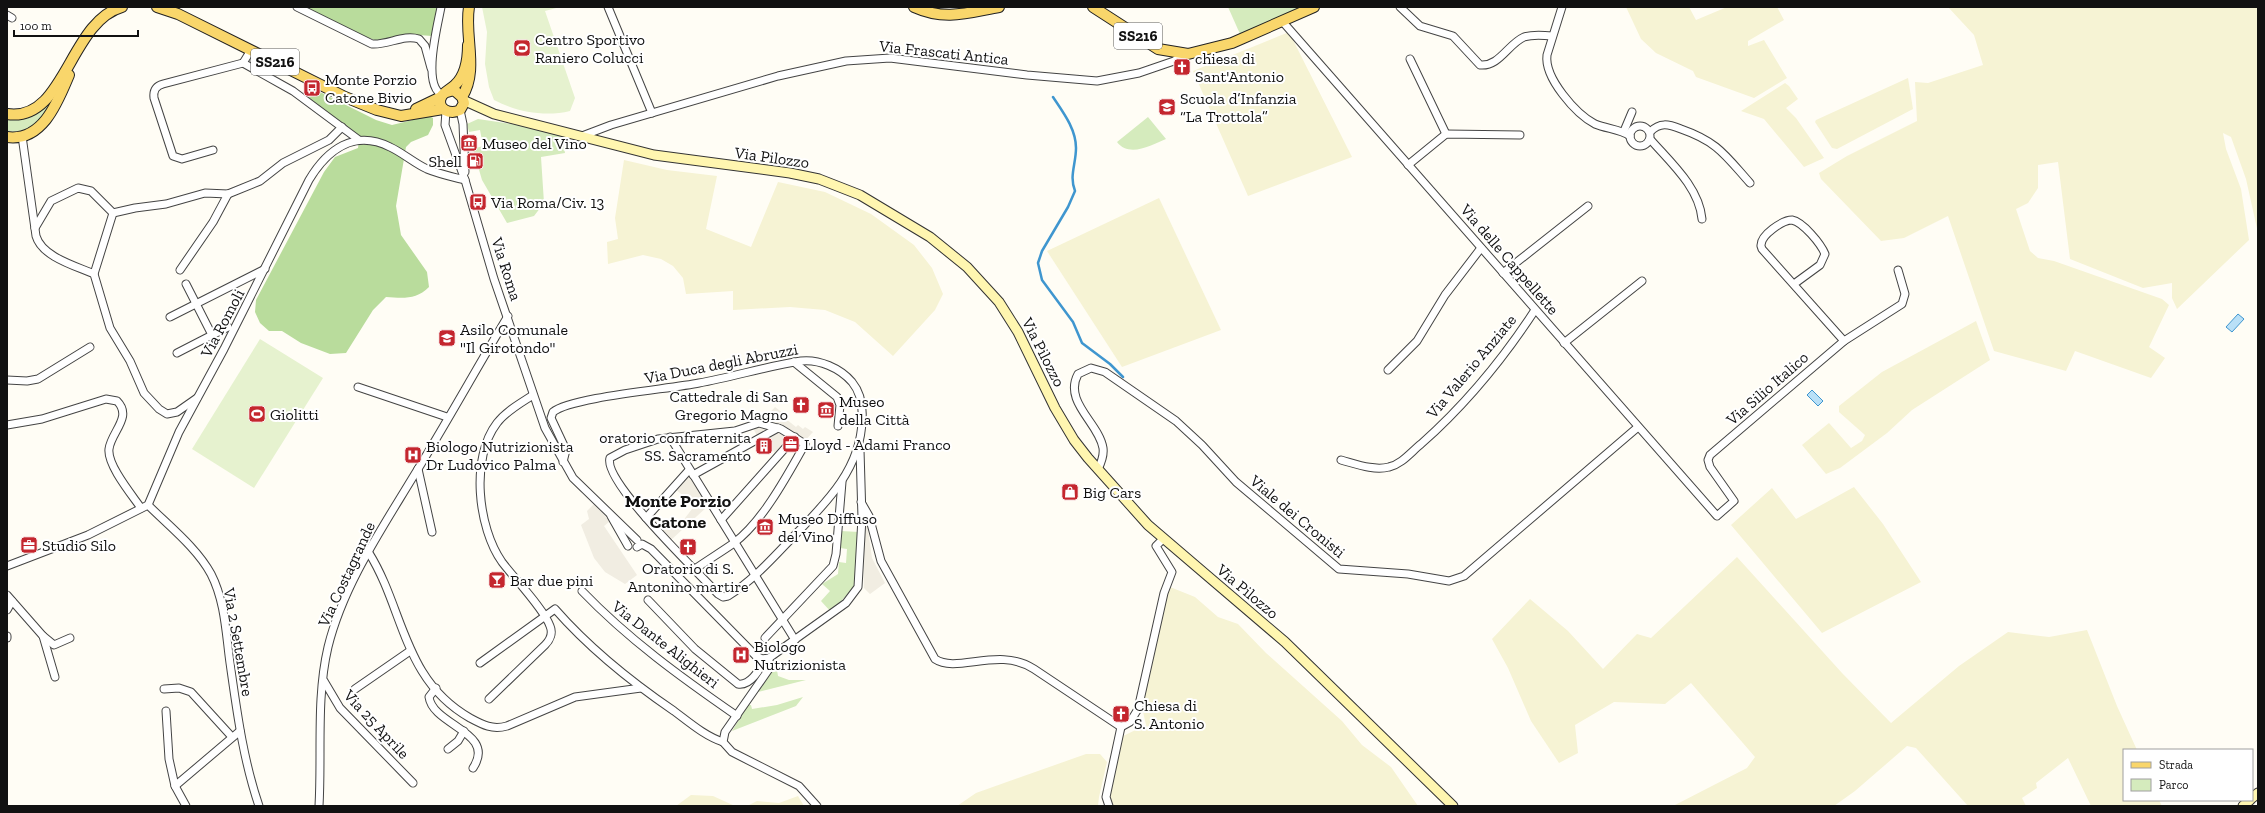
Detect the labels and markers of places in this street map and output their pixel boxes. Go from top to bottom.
place label: Centro Sportivo Raniero Colucci [535,30,645,67]
sports icon: Centro Sportivo Raniero Colucci [512,38,532,58]
place label: chiesa di Sant'Antonio [1195,49,1284,86]
church icon: chiesa di Sant'Antonio [1172,57,1192,77]
place label: Monte Porzio Catone Bivio [325,70,417,107]
bus stop icon: Monte Porzio Catone Bivio [302,78,322,98]
place label: Scuola d’Infanzia “La Trottola” [1180,89,1297,126]
school or university icon: Scuola d’Infanzia “La Trottola” [1157,97,1177,117]
museum icon: Museo del Vino [459,133,479,153]
place label: Museo del Vino [482,134,587,153]
fuel station icon: Shell [465,151,485,171]
place label: Shell [428,152,462,171]
bus stop icon: Via Roma/Civ. 13 [468,192,488,212]
place label: Via Roma/Civ. 13 [490,193,605,212]
place label: Asilo Comunale "Il Girotondo" [460,320,568,357]
school or university icon: Asilo Comunale "Il Girotondo" [437,328,457,348]
place label: Cattedrale di San Gregorio Magno [670,387,789,424]
place label: Museo della Città [839,392,910,429]
church icon: Cattedrale di San Gregorio Magno [791,395,811,415]
museum icon: Museo della Città [816,400,836,420]
sports icon: Giolitti [247,404,267,424]
place label: Giolitti [270,405,319,424]
place label: oratorio confraternita SS. Sacramento [599,428,751,465]
office icon: Lloyd - Adami Franco [781,434,801,454]
place label: Lloyd - Adami Franco [804,435,951,454]
building icon: oratorio confraternita SS. Sacramento [754,436,774,456]
place label: Biologo Nutrizionista Dr Ludovico Palma [426,437,574,474]
hospital icon: Biologo Nutrizionista Dr Ludovico Palma [403,445,423,465]
shop icon: Big Cars [1060,482,1080,502]
place label: Big Cars [1083,483,1141,502]
place label: Museo Diffuso del Vino [778,509,877,546]
museum icon: Museo Diffuso del Vino [755,517,775,537]
office icon: Studio Silo [19,535,39,555]
place label: Studio Silo [42,536,116,555]
church icon: Oratorio di S. Antonino martire [678,537,698,557]
place label: Oratorio di S. Antonino martire [627,559,749,596]
bar icon: Bar due pini [487,570,507,590]
place label: Bar due pini [510,571,594,590]
place label: Biologo Nutrizionista [754,637,846,674]
hospital icon: Biologo Nutrizionista [731,645,751,665]
place label: Chiesa di S. Antonio [1134,696,1204,733]
church icon: Chiesa di S. Antonio [1111,704,1131,724]

